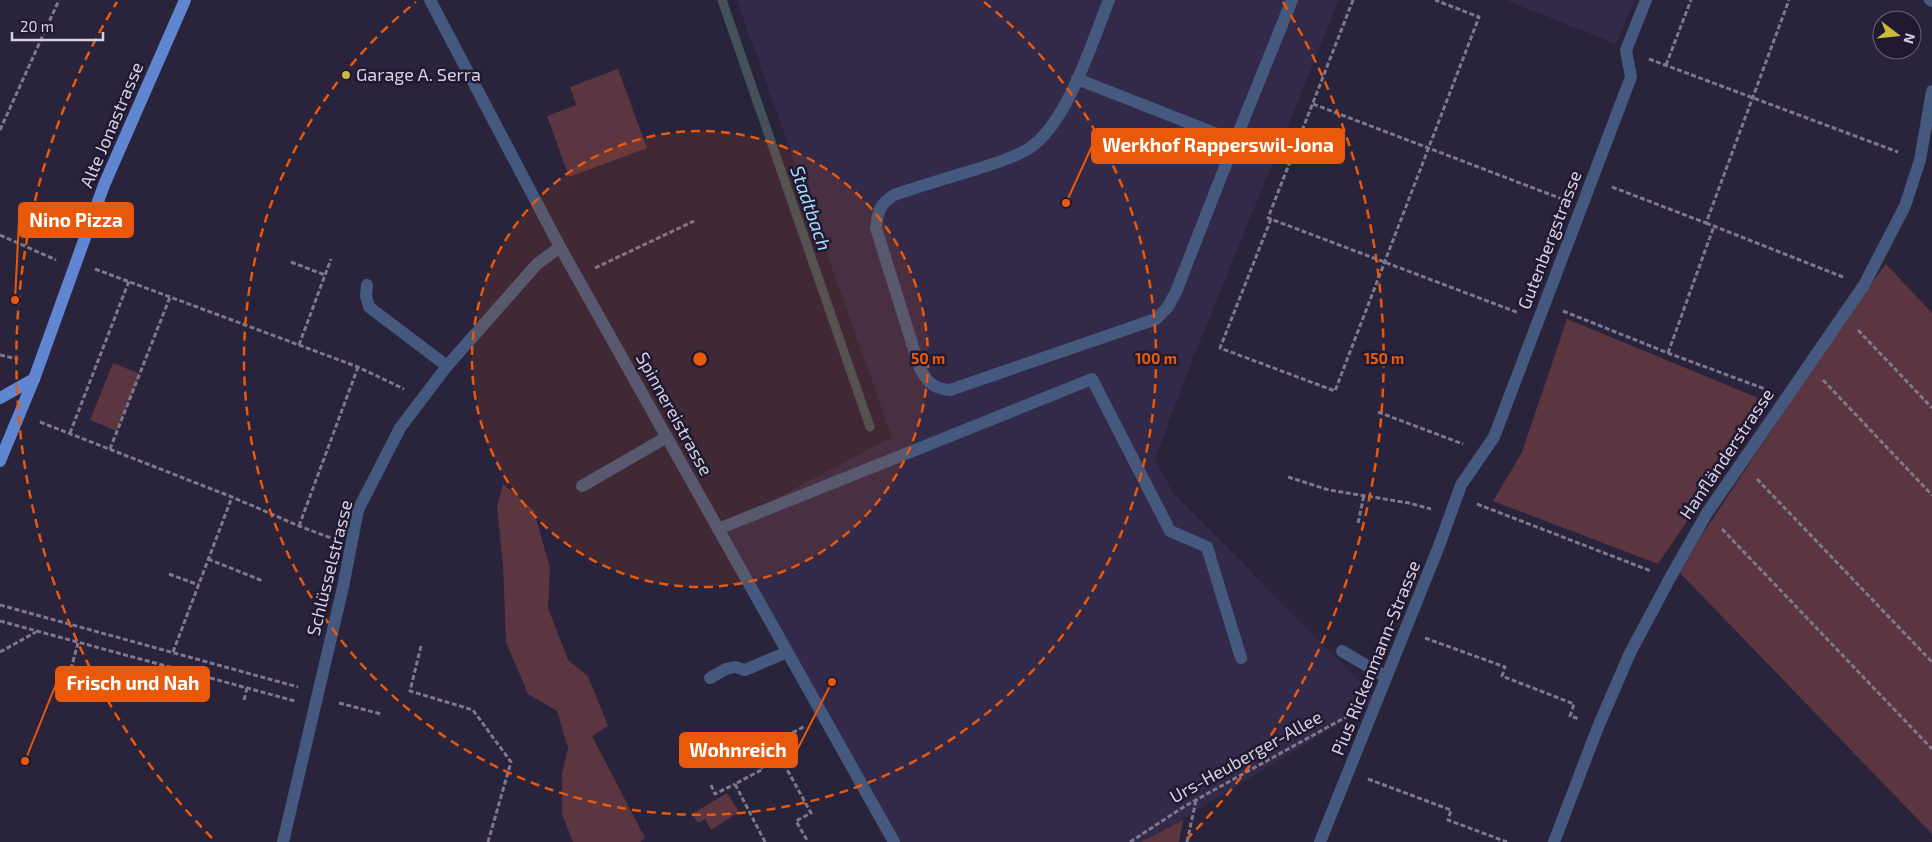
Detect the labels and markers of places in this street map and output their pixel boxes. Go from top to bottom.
place label: Garage A. Serra [356,63,481,85]
marker: Garage A. Serra [340,69,352,81]
callout: Werkhof Rapperswil-Jona [1092,129,1344,163]
callout: Nino Pizza [19,203,133,237]
centre of rings [691,350,709,368]
callout: Frisch und Nah [56,667,209,701]
callout: Wohnreich [680,733,797,767]

